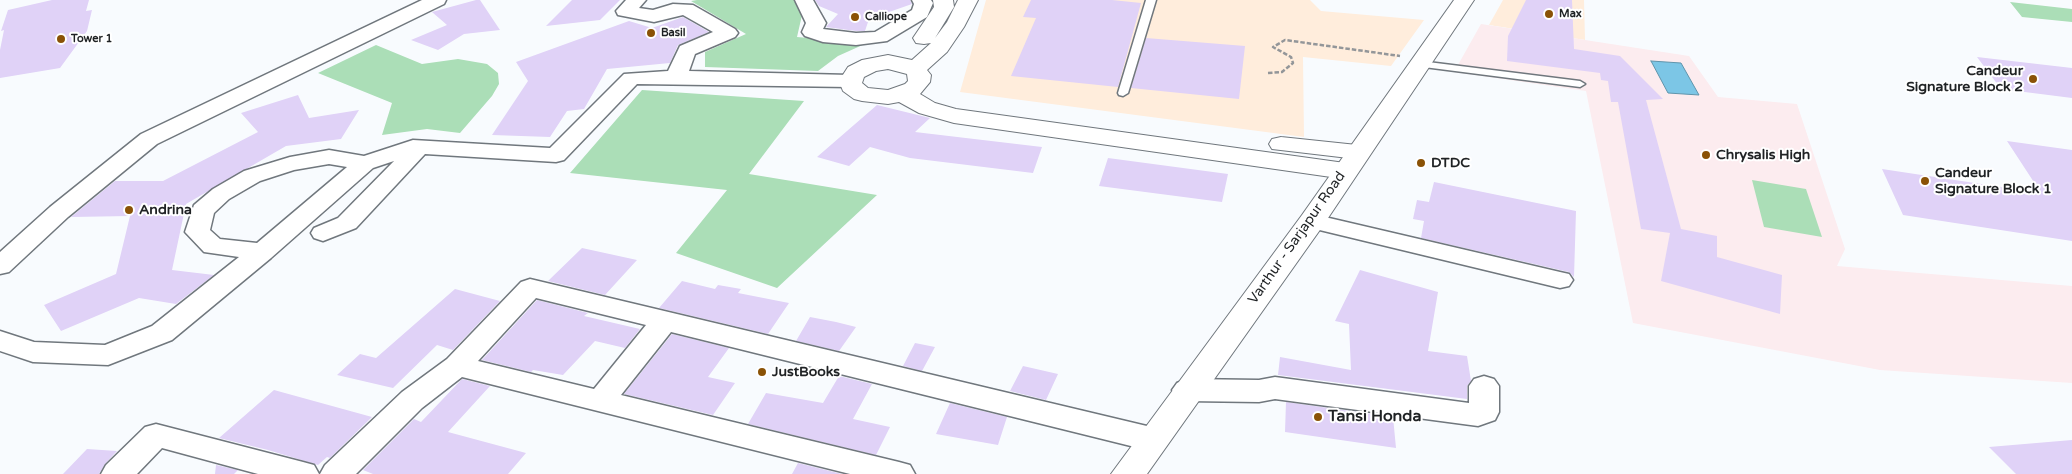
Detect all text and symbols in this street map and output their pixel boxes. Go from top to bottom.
place label: Max [1559,7,1582,21]
marker: Max [1543,8,1555,20]
place label: Calliope [865,10,907,24]
marker: Calliope [849,11,861,23]
place label: Basil [661,26,686,40]
marker: Basil [645,27,657,39]
place label: Tower 1 [71,32,112,46]
marker: Tower 1 [55,33,67,45]
place label: Candeur Signature Block 2 [1906,63,2023,95]
marker: Candeur Signature Block 2 [2027,73,2039,85]
place label: Chrysalis High [1716,147,1810,163]
marker: Chrysalis High [1700,149,1712,161]
place label: DTDC [1431,155,1470,171]
marker: DTDC [1415,157,1427,169]
place label: Candeur Signature Block 1 [1935,165,2052,198]
street label: Varthur - Sarjapur Road [1245,169,1349,307]
marker: Candeur Signature Block 1 [1919,175,1931,187]
place label: Andrina [139,202,192,218]
marker: Andrina [123,204,135,216]
place label: JustBooks [772,364,840,380]
marker: JustBooks [756,366,768,378]
place label: Tansi Honda [1328,407,1421,427]
marker: Tansi Honda [1312,411,1324,423]

